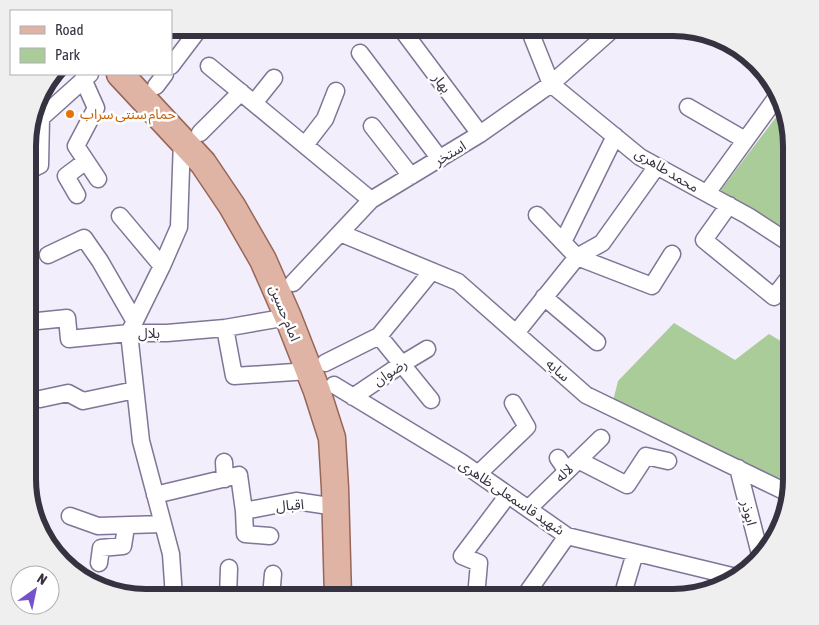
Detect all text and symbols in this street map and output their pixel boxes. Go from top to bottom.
legend [10,10,172,75]
text: Road [55,21,84,38]
text: Park [55,46,80,63]
street label: بهار [428,69,455,97]
place label: حمام سنتی سراب [80,106,176,125]
marker: حمام سنتی سراب [64,108,76,120]
street label: استخر [430,137,469,170]
street label: محمد طاهری [632,145,702,196]
street label: امام حسین [264,283,303,344]
street label: بلال [138,325,160,342]
street label: رضوان [370,355,410,390]
street label: سایه [543,355,573,385]
street label: شهید قاسمعلی ظاهری [456,456,568,539]
street label: لاله [552,461,576,485]
street label: اقبال [275,496,305,515]
street label: ابوذر [737,498,760,528]
north arrow [10,565,60,615]
text: N [34,570,50,588]

